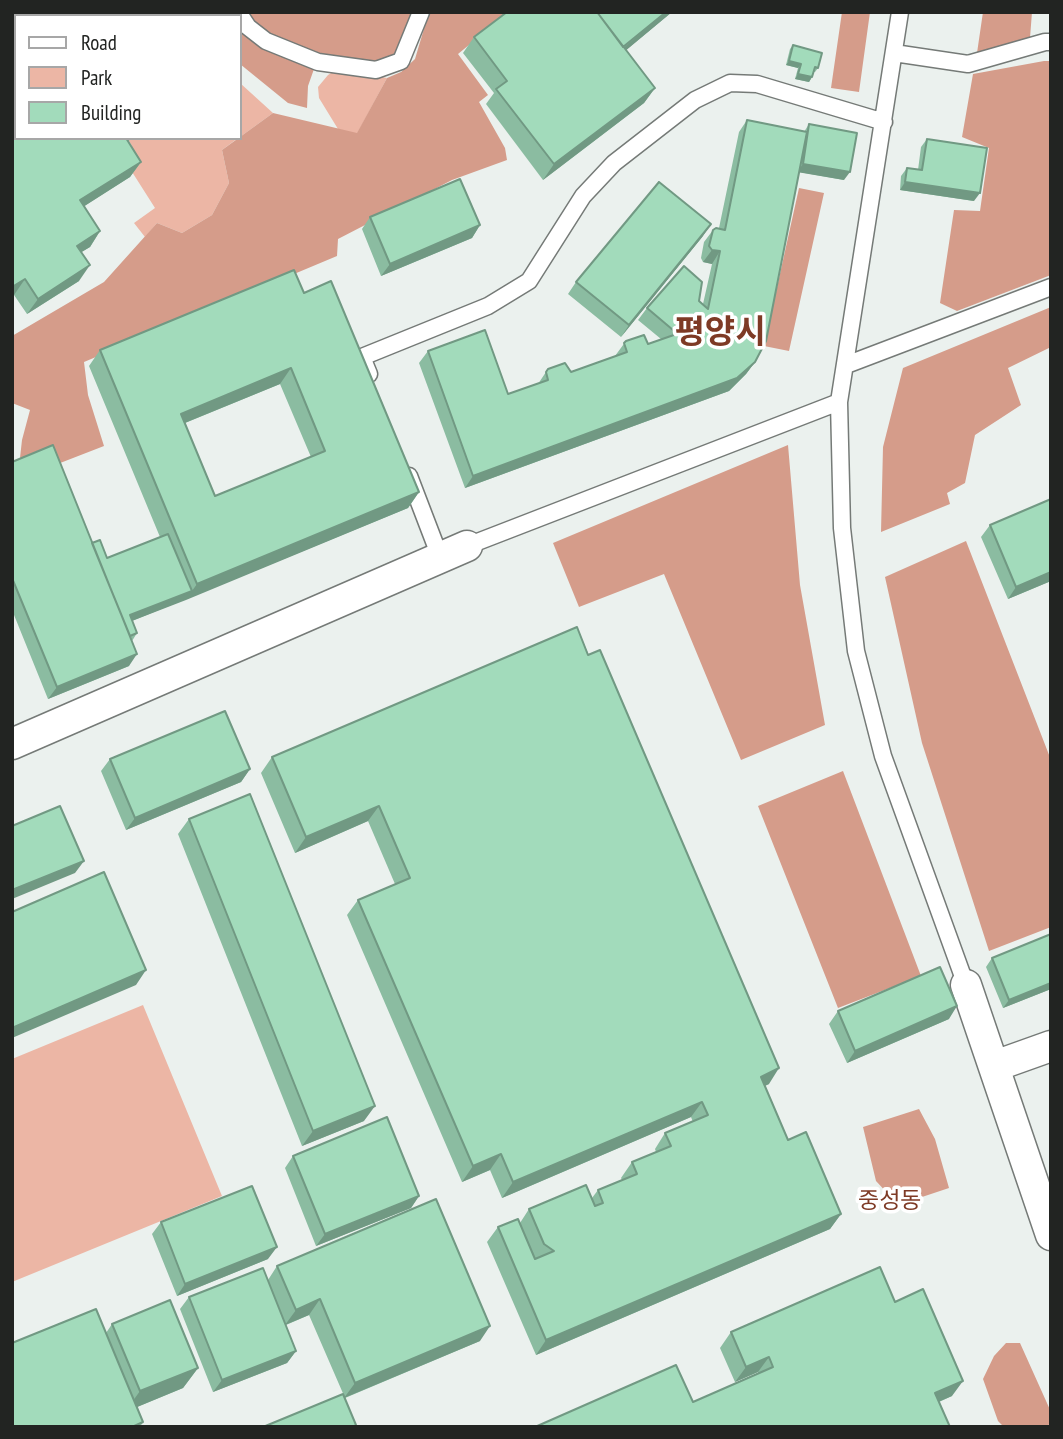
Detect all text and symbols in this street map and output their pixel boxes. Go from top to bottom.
legend [14,14,242,140]
text: Road [81,29,117,56]
text: Park [81,64,112,91]
text: Building [81,99,141,126]
district label: 평양시 [674,314,766,354]
district label: 중성동 [858,1187,922,1215]

